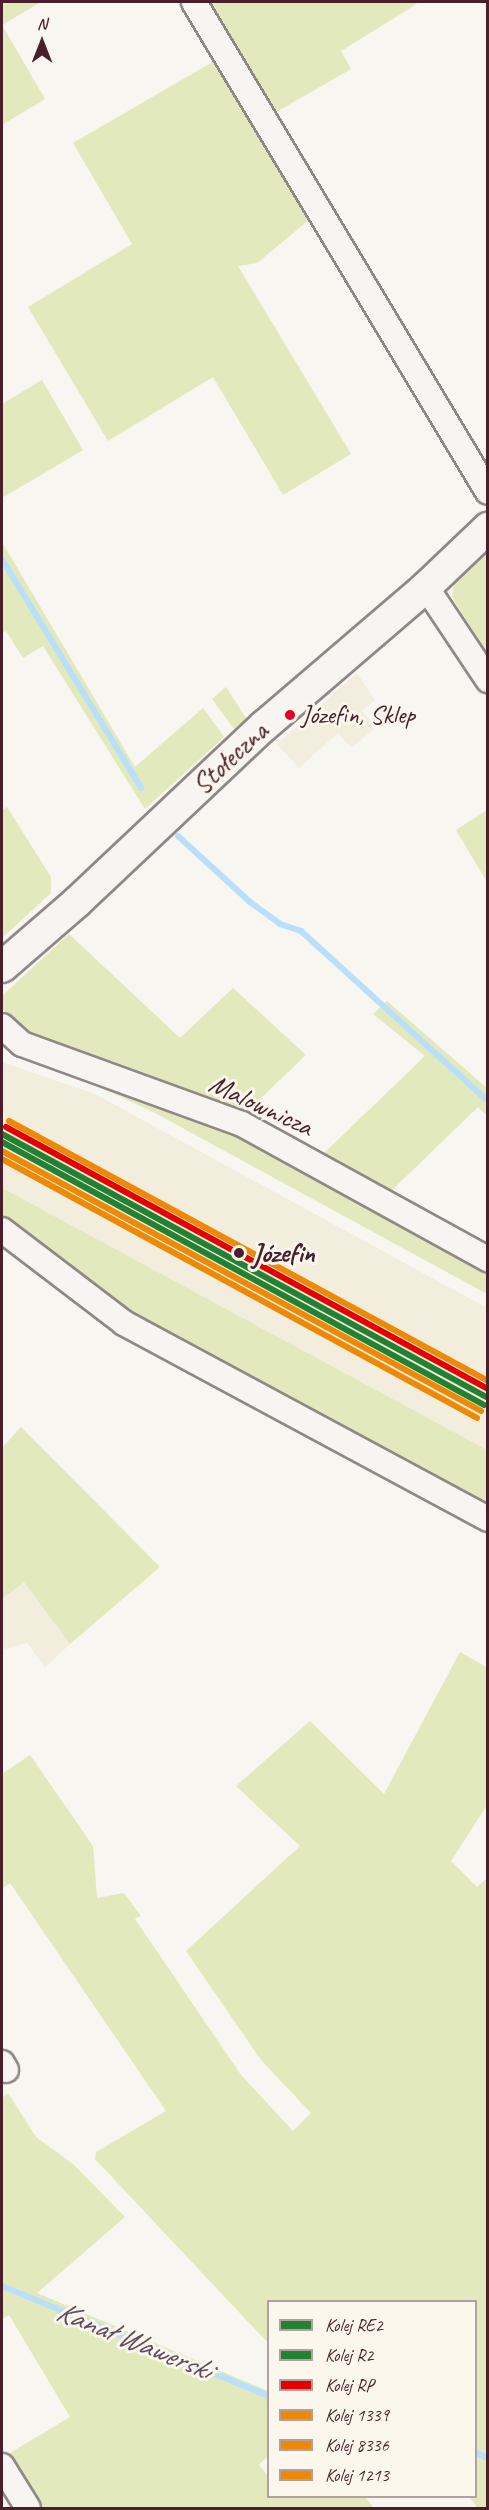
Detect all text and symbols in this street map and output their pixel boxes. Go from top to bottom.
north arrow [12,12,72,72]
text: N [37,14,47,34]
place label: Józefin, Sklep [301,699,415,731]
marker: Józefin, Sklep [284,709,296,721]
street label: Stołeczna [185,715,275,801]
street label: Malownicza [204,1066,318,1144]
place label: Józefin [252,1236,315,1270]
marker: Józefin [230,1244,248,1262]
water label: Kanał Wawerski [51,2293,217,2387]
legend [267,2300,477,2498]
text: Kolej RE2 [325,2314,383,2336]
text: Kolej R2 [325,2344,373,2366]
text: Kolej RP [325,2374,374,2396]
text: Kolej 1339 [325,2404,389,2426]
text: Kolej 8336 [325,2434,389,2456]
text: Kolej 1213 [325,2464,389,2486]

